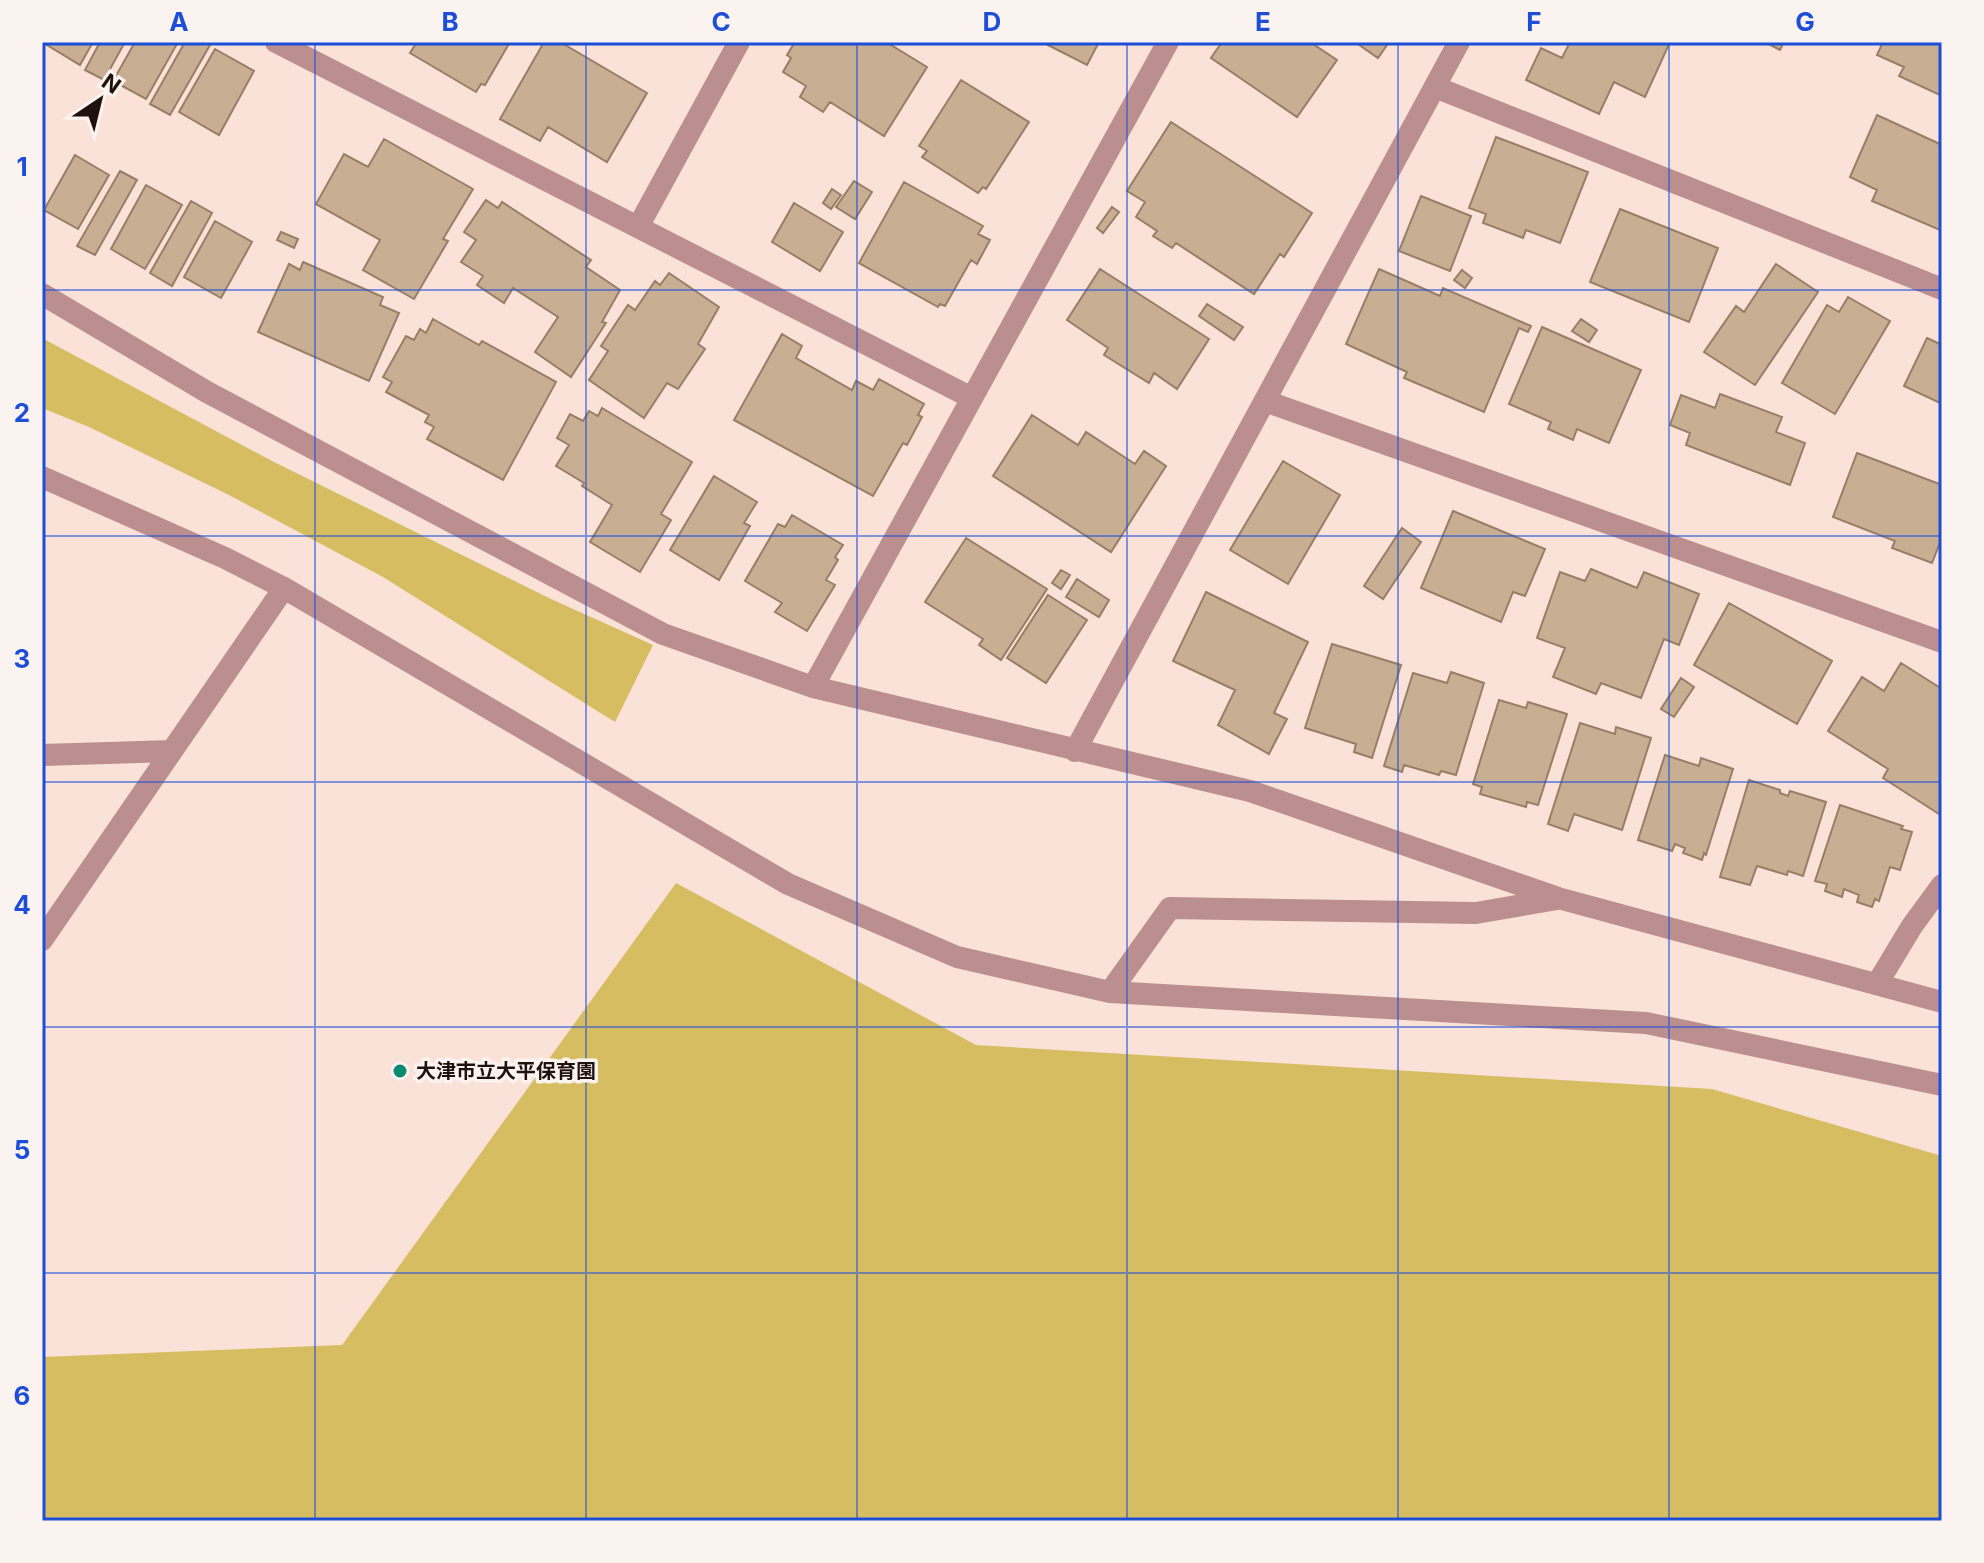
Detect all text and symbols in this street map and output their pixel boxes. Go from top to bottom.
text: A [169,6,189,37]
text: B [441,6,459,37]
text: C [711,6,731,37]
text: D [983,6,1001,37]
text: E [1255,6,1271,37]
text: F [1526,6,1542,37]
text: G [1795,6,1815,37]
north arrow [60,60,140,140]
text: N [97,68,126,99]
text: 1 [16,151,28,182]
text: 2 [14,397,30,428]
text: 3 [14,643,30,674]
text: 4 [13,889,31,920]
place label: 大津市立大平保育園 [416,1059,596,1083]
marker: 大津市立大平保育園 [391,1062,409,1080]
text: 5 [14,1134,30,1165]
text: 6 [14,1380,30,1411]

